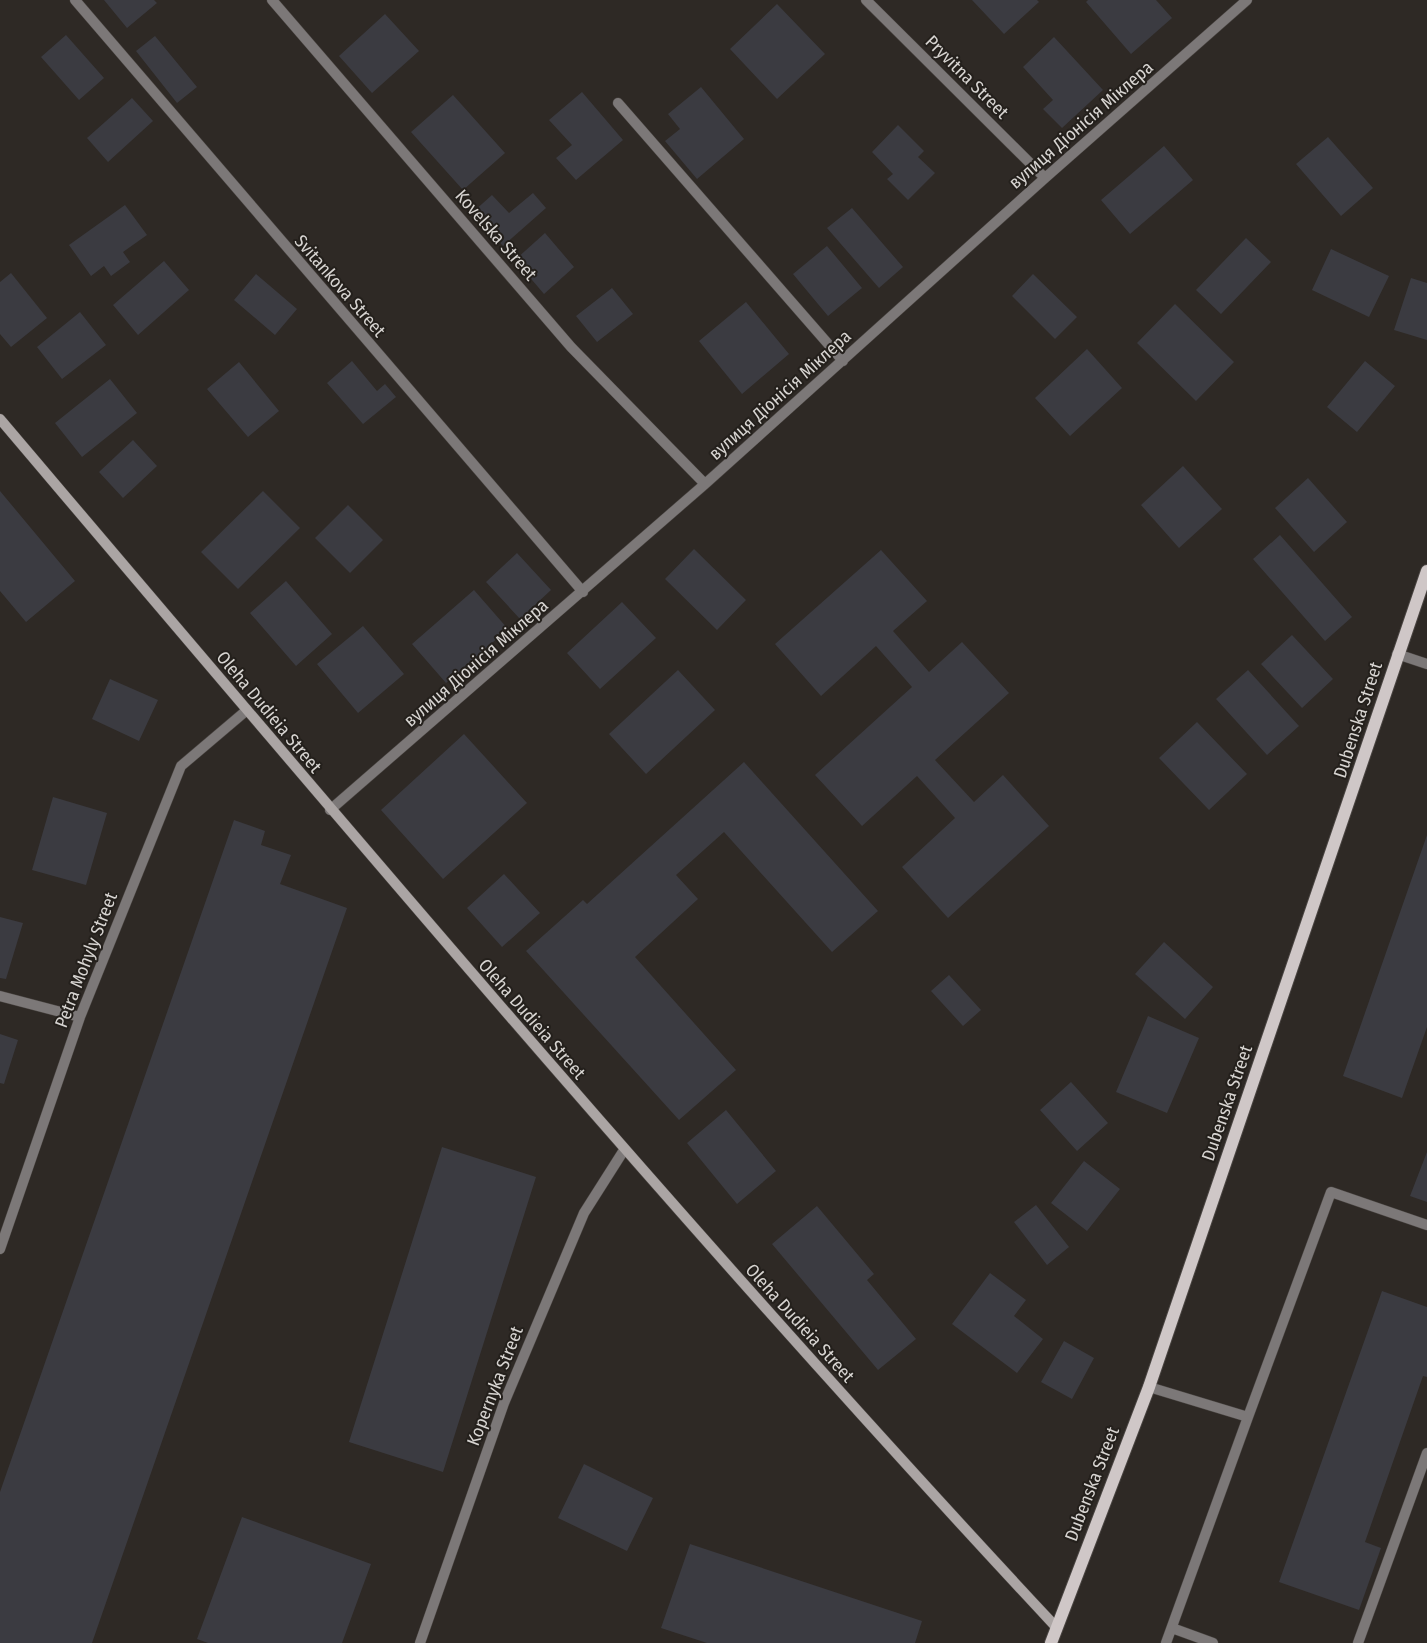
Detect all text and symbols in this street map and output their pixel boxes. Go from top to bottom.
street label: Pryvitna Street [921,31,1013,123]
street label: вулиця Діонісія Міклера [1004,56,1158,194]
street label: Kovelska Street [451,185,542,285]
street label: Svitankova Street [290,230,390,342]
street label: вулиця Діонісія Міклера [704,325,856,465]
street label: вулиця Діонісія Міклера [399,594,553,732]
street label: Oleha Dudieia Street [212,647,326,777]
street label: Dubenska Street [1329,659,1387,781]
street label: Petra Mohyly Street [50,889,122,1031]
street label: Oleha Dudieia Street [474,954,590,1084]
street label: Dubenska Street [1197,1042,1257,1164]
street label: Oleha Dudieia Street [741,1259,859,1387]
street label: Kopernyka Street [462,1323,528,1449]
street label: Dubenska Street [1060,1424,1124,1544]

